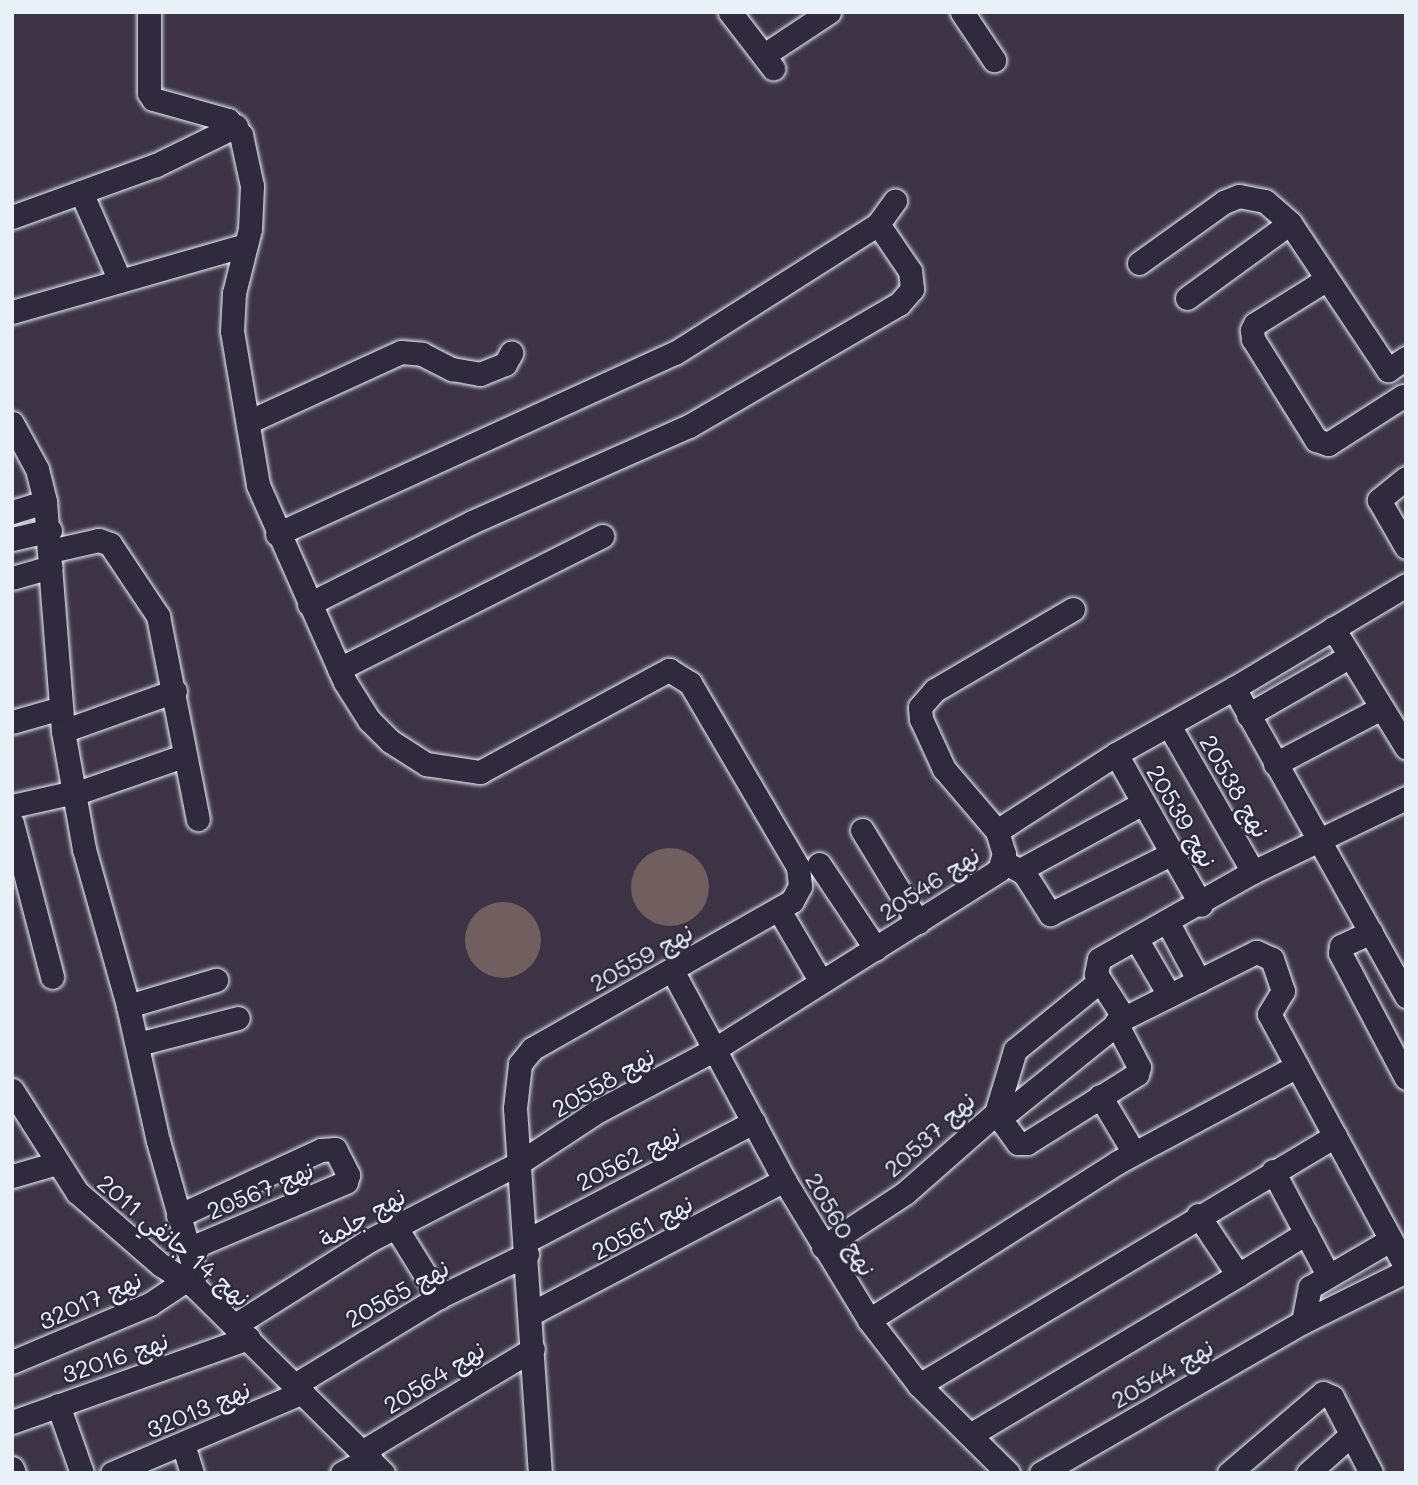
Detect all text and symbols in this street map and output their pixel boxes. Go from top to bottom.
street label: نهج 20538 [1194,729,1276,843]
street label: نهج 20539 [1141,760,1223,872]
street label: نهج 20546 [873,840,985,926]
street label: نهج 20559 [584,917,698,997]
street label: نهج 20558 [546,1041,660,1123]
street label: نهج 20537 [877,1086,981,1182]
street label: نهج 20562 [571,1119,685,1197]
street label: نهج 20567 [202,1155,318,1225]
street label: نهج 20560 [800,1167,882,1281]
street label: نهج 14 جانفي 2011 [92,1168,256,1312]
street label: نهج جلمة [314,1181,410,1253]
street label: نهج 20561 [586,1188,698,1266]
street label: نهج 20565 [340,1253,454,1333]
street label: نهج 32017 [34,1265,146,1335]
street label: نهج 32016 [58,1325,172,1389]
street label: نهج 20544 [1106,1332,1218,1414]
street label: نهج 20564 [378,1335,490,1419]
street label: نهج 32013 [142,1374,254,1444]

